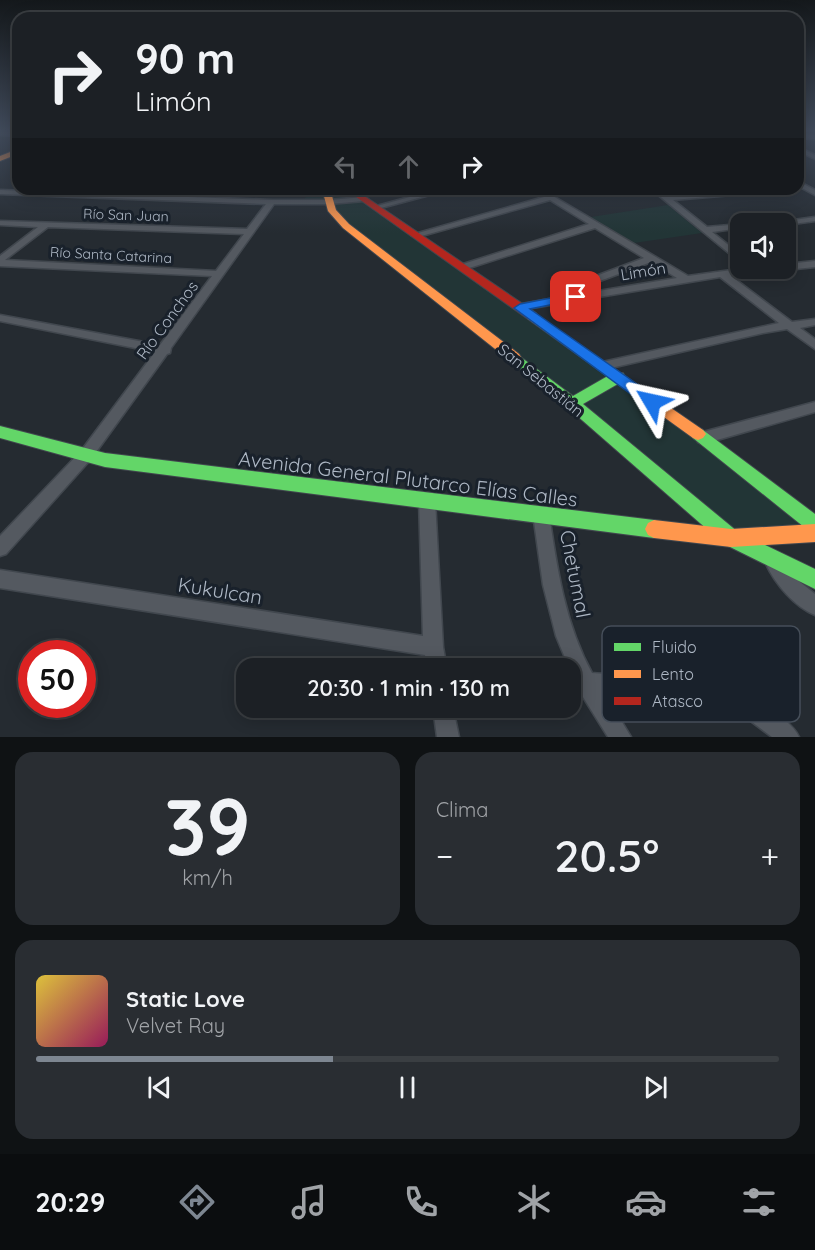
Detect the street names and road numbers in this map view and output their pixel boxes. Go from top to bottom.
street label: Río San Juan [83,205,169,225]
street label: Río Santa Catarina [50,243,172,267]
street label: Limón [619,258,667,284]
street label: Río Conchos [132,277,202,363]
street label: San Sebastián [494,339,588,421]
street label: Avenida General Plutarco Elías Calles [237,445,579,512]
street label: Chetumal [555,528,596,620]
street label: Kukulcan [176,572,264,610]

